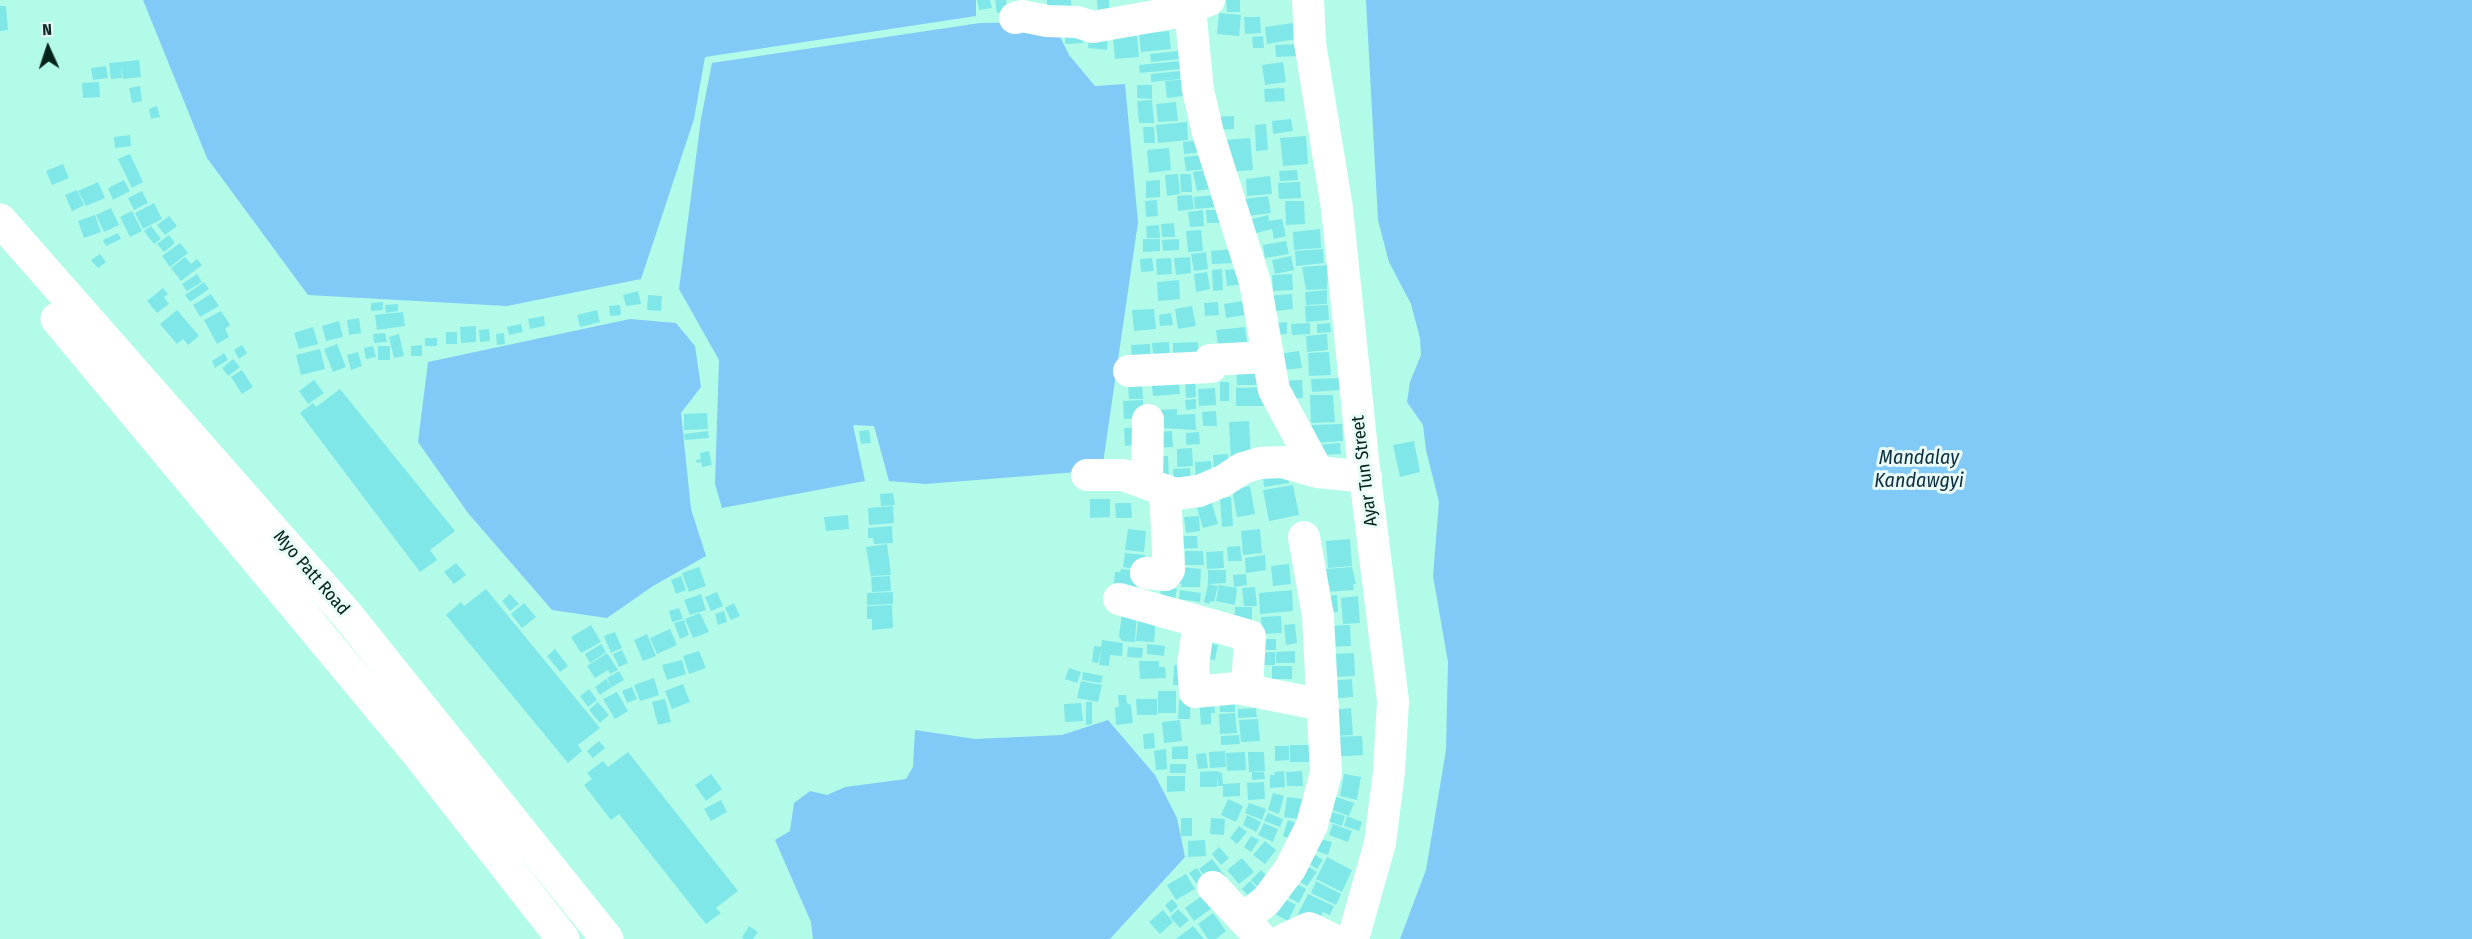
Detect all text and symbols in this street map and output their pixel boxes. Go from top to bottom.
north arrow [18,18,78,78]
text: N [42,20,52,39]
street label: Ayar Tun Street [1347,414,1383,528]
water label: Mandalay Kandawgyi [1874,446,1964,493]
street label: Myo Patt Road [268,526,354,620]

